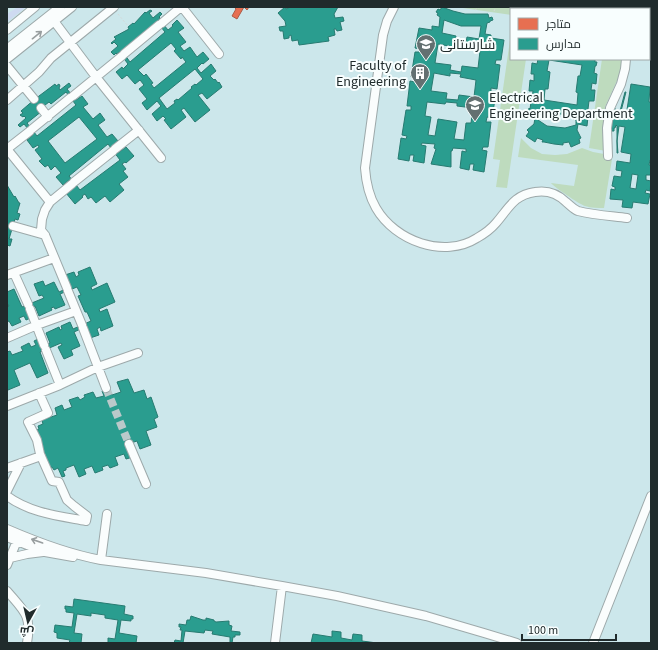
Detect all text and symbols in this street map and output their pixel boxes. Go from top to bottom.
legend [510,8,650,60]
text: متاجر [545,16,571,33]
one-way arrow [32,30,43,39]
school or university icon: شارستانی [415,33,437,61]
place label: شارستانی [440,35,495,55]
text: مدارس [546,36,581,53]
place label: Faculty of Engineering [336,56,407,92]
building icon: Faculty of Engineering [409,62,431,90]
place label: Electrical Engineering Department [489,88,633,124]
school or university icon: Electrical Engineering Department [464,94,486,122]
one-way arrow [31,537,44,544]
north arrow [8,602,48,642]
scale bar [522,616,616,642]
text: 100 m [528,622,558,639]
text: ش [19,623,35,640]

